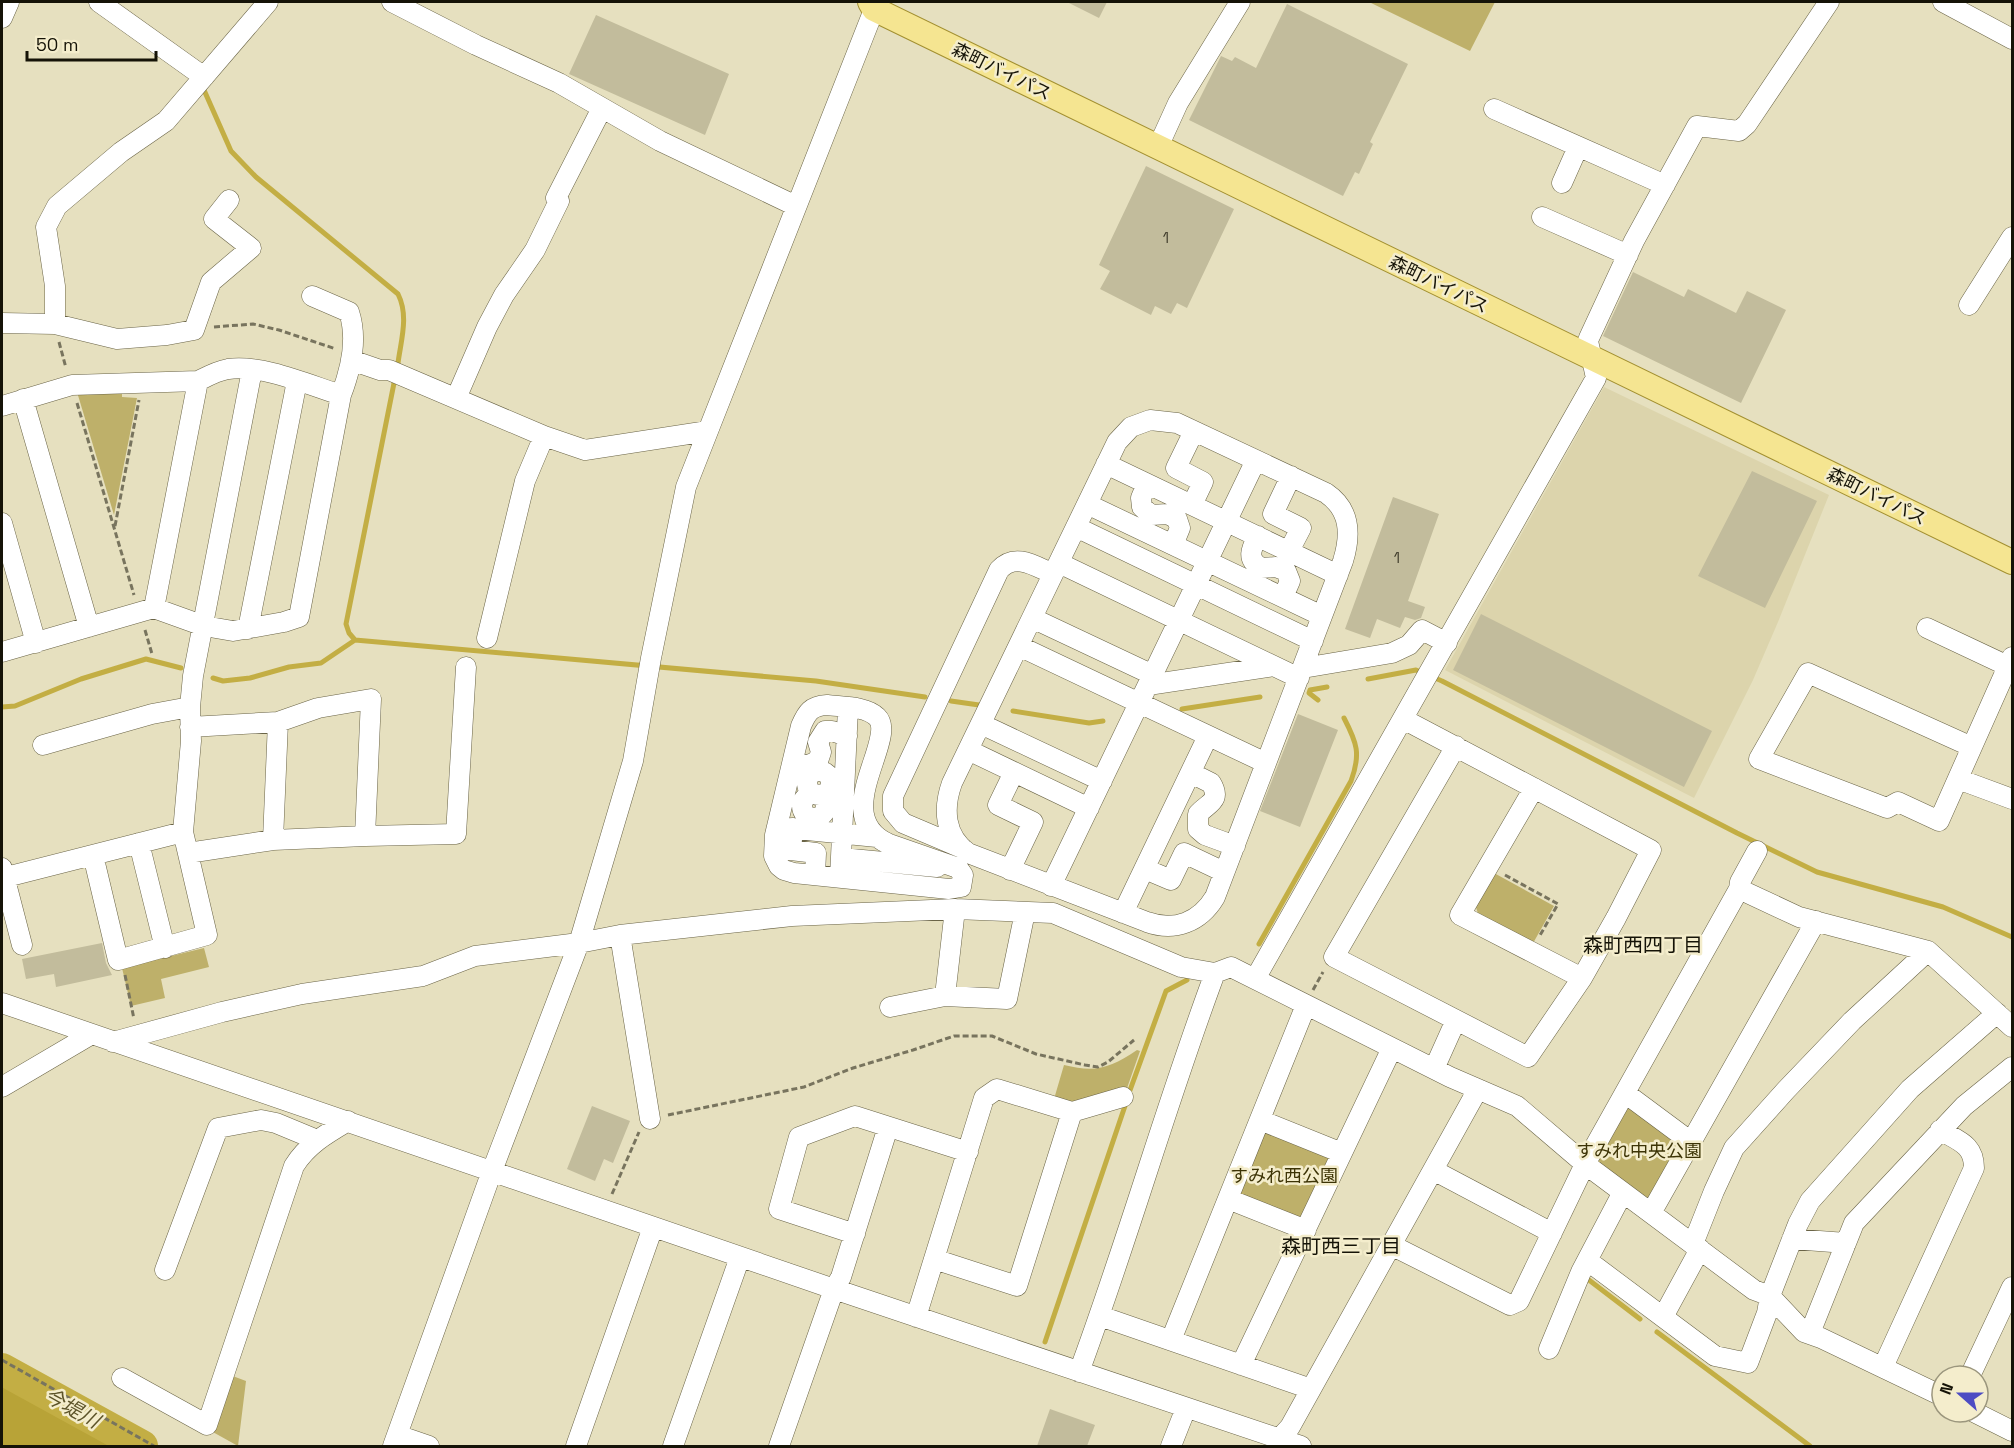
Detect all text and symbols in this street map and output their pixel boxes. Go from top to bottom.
scale bar [27,24,156,62]
text: 50 m [36,33,78,56]
street label: 森町バイパス [949,37,1055,105]
house number: 1 [1163,228,1169,247]
street label: 森町バイパス [1386,250,1492,318]
street label: 森町バイパス [1824,462,1930,530]
house number: 1 [1394,548,1400,567]
district label: 森町西四丁目 [1583,932,1703,958]
park label: すみれ中央公園 [1576,1139,1702,1162]
park label: すみれ西公園 [1230,1164,1338,1187]
district label: 森町西三丁目 [1281,1233,1401,1259]
north arrow [1930,1364,1990,1424]
text: N [1935,1380,1958,1398]
water label: 今堤川 [39,1382,106,1435]

